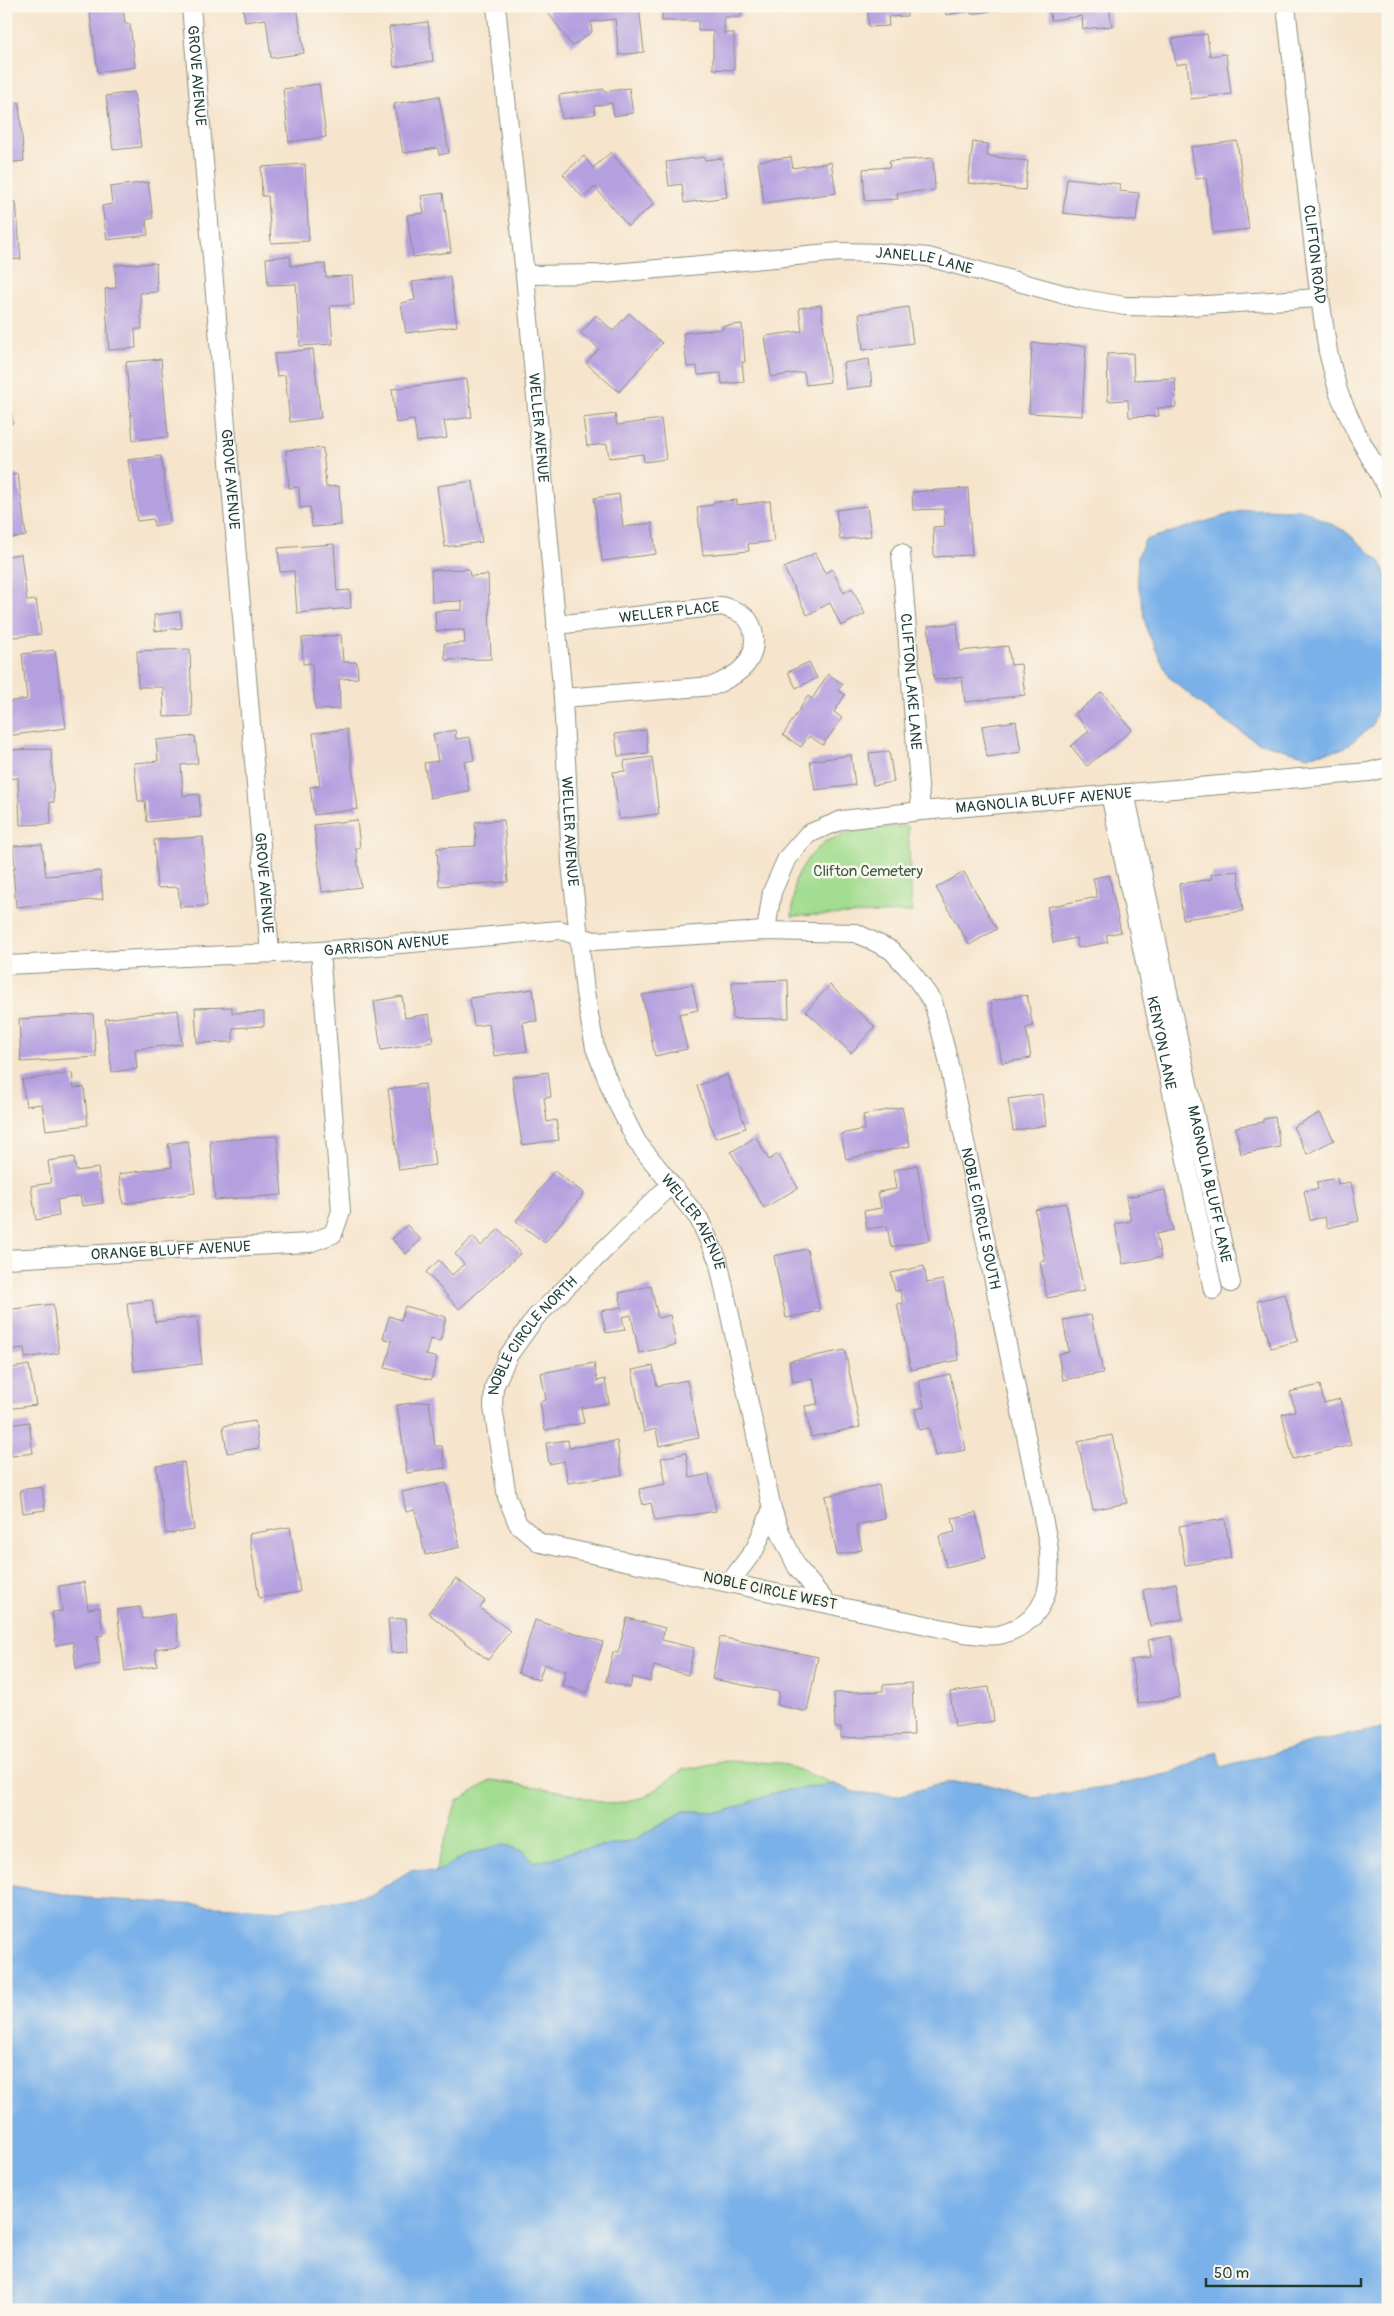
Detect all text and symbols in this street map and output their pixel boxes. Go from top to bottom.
street label: GROVE AVENUE [183,25,211,127]
street label: CLIFTON ROAD [1299,204,1330,305]
street label: JANELLE LANE [875,243,975,278]
street label: WELLER AVENUE [524,372,553,484]
street label: GROVE AVENUE [217,428,244,531]
street label: WELLER PLACE [618,597,721,627]
street label: CLIFTON LAKE LANE [896,613,926,751]
street label: WELLER AVENUE [557,776,583,888]
street label: MAGNOLIA BLUFF AVENUE [955,783,1133,817]
street label: GROVE AVENUE [250,832,278,934]
park label: Clifton Cemetery [813,862,923,881]
street label: GARRISON AVENUE [323,930,450,960]
street label: KENYON LANE [1143,994,1181,1091]
street label: MAGNOLIA BLUFF LANE [1183,1104,1236,1264]
street label: NOBLE CIRCLE SOUTH [957,1146,1005,1291]
street label: WELLER AVENUE [657,1170,729,1272]
street label: ORANGE BLUFF AVENUE [90,1237,251,1264]
street label: NOBLE CIRCLE NORTH [484,1272,582,1396]
street label: NOBLE CIRCLE WEST [701,1568,839,1614]
scale bar [1206,2256,1362,2288]
text: 50 m [1214,2264,1249,2283]

